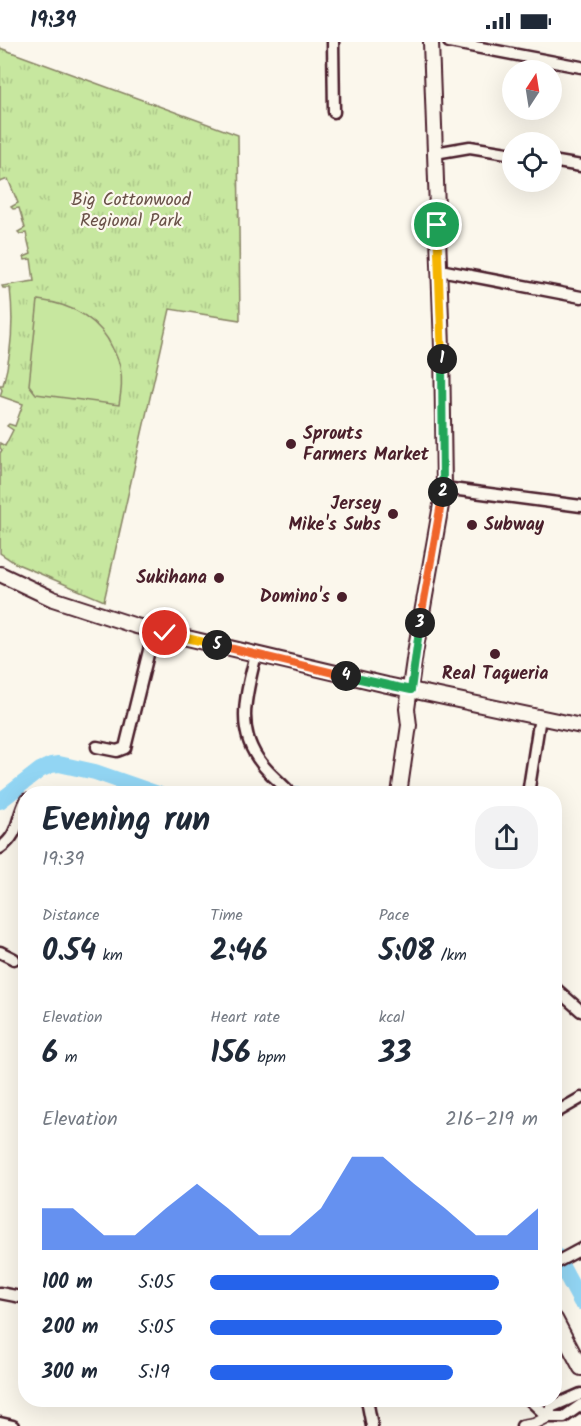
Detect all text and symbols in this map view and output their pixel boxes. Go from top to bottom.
text: 19:39 [30,4,76,39]
north arrow [502,60,562,120]
map controls [502,60,562,192]
button: locate [502,132,562,192]
park label: Big Cottonwood Regional Park [71,186,192,236]
pin [411,199,462,250]
icon: arrive [420,208,453,241]
pin: 1 [427,344,457,374]
text: 1 [440,346,444,371]
place label: Sprouts Farmers Market [303,420,430,470]
marker: Sprouts Farmers Market [284,437,298,451]
pin: 2 [428,477,458,507]
text: 2 [438,479,448,504]
place label: Jersey Mike's Subs [288,490,382,540]
marker: Jersey Mike's Subs [386,507,400,521]
place label: Subway [484,511,545,540]
marker: Subway [465,518,479,532]
place label: Sukihana [136,564,207,593]
marker: Sukihana [212,571,226,585]
place label: Domino's [260,583,331,612]
marker: Domino's [335,590,349,604]
pin [139,607,190,658]
pin: 3 [405,608,435,638]
text: 3 [416,610,424,635]
icon: check [148,616,181,649]
pin: 5 [202,630,232,660]
text: 5 [213,632,221,657]
marker: Real Taqueria [488,647,502,661]
place label: Real Taqueria [442,660,548,689]
pin: 4 [331,661,361,691]
text: 4 [342,663,350,688]
text: Evening run [42,795,210,848]
button: share [475,806,538,869]
text: 19:39 [42,844,84,876]
text: Distance [42,903,100,928]
text: Time [210,903,243,928]
text: Pace [379,903,409,928]
text: 0.54 [42,928,96,976]
text: 2:46 [210,928,268,976]
text: 5:08 [379,928,434,976]
text: km [96,943,123,968]
text: /km [434,943,467,968]
text: Elevation [42,1005,103,1030]
text: Heart rate [210,1005,280,1030]
text: kcal [379,1005,405,1030]
text: 6 [42,1030,58,1078]
text: 156 [210,1030,251,1078]
text: 33 [379,1030,411,1078]
text: m [58,1045,77,1070]
text: bpm [251,1045,286,1070]
text: Elevation [42,1104,118,1136]
text: 216–219 m [445,1104,538,1136]
text: 100 m [42,1267,93,1299]
text: 5:05 [138,1267,174,1299]
text: 200 m [42,1312,98,1344]
text: 5:05 [138,1312,174,1344]
text: 300 m [42,1357,98,1389]
text: 5:19 [138,1357,170,1389]

